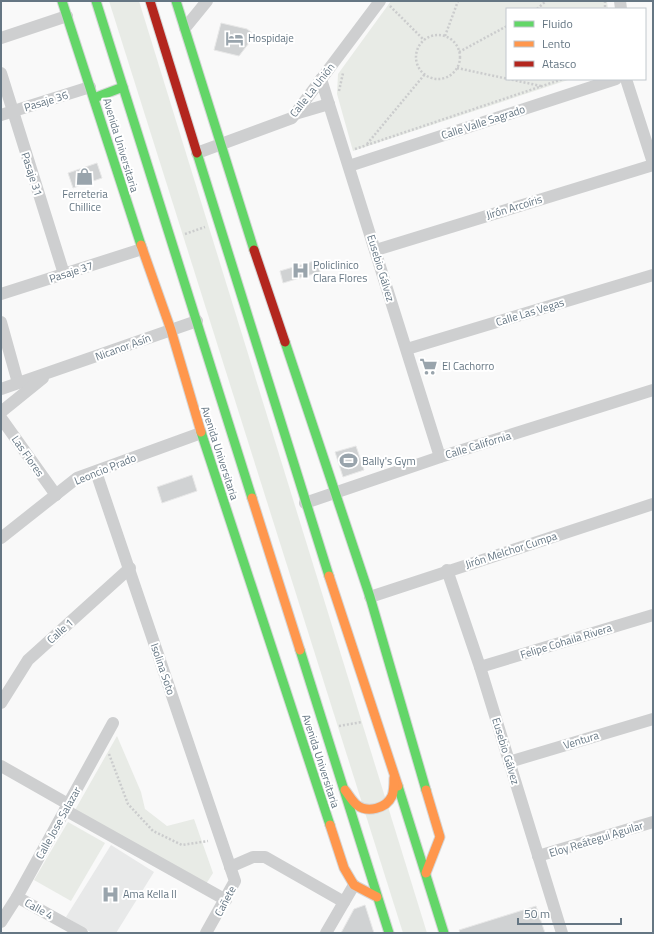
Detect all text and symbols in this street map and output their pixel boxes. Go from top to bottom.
legend [506,8,646,80]
text: Fluido [542,14,573,33]
hotel icon: Hospidaje [225,28,245,48]
place label: Hospidaje [248,30,294,46]
text: Lento [542,34,571,53]
text: Atasco [542,54,576,73]
street label: Calle La Unión [286,59,338,120]
street label: Pasaje 36 [22,87,70,115]
street label: Avenida Universitaria [99,96,143,195]
street label: Calle Valle Sagrado [439,101,527,143]
street label: Pasaje 31 [17,150,47,198]
shop icon: Ferreteria Chillice [75,166,95,186]
place label: Ferreteria Chillice [62,186,108,215]
street label: Jirón Arcoíris [484,191,544,223]
street label: Eusebio Gálvez [363,232,399,304]
street label: Pasaje 37 [47,257,95,287]
place label: Policlinico Clara Flores [313,257,367,286]
hospital icon: Policlinico Clara Flores [290,261,310,281]
street label: Calle Las Vegas [494,294,566,330]
street label: Nicanor Asín [93,330,153,364]
supermarket icon: El Cachorro [419,356,439,376]
place label: El Cachorro [442,358,495,374]
street label: Avenida Universitaria [197,404,243,502]
street label: Calle California [443,427,513,463]
street label: Las Flores [8,432,48,480]
street label: Leoncio Prado [72,449,138,489]
sports icon: Bally's Gym [339,451,359,471]
place label: Bally's Gym [362,453,416,469]
street label: Jirón Melchor Cumpa [463,527,559,572]
street label: Calle 1 [43,615,77,647]
street label: Felipe Cohaila Rivera [518,619,614,663]
street label: Isolina Soto [147,641,179,697]
street label: Avenida Universitaria [298,712,344,810]
street label: Eusebio Gálvez [488,715,524,787]
street label: Ventura [561,727,601,753]
street label: Calle Jose Salazar [32,784,85,862]
street label: Eloy Reátegui Aguilar [547,817,645,861]
street label: Cañete [210,883,240,919]
hospital icon: Ama Kella II [100,884,120,904]
place label: Ama Kella II [123,886,177,902]
street label: Calle 4 [22,895,56,923]
scale bar [518,900,621,926]
text: 50 m [524,904,550,923]

